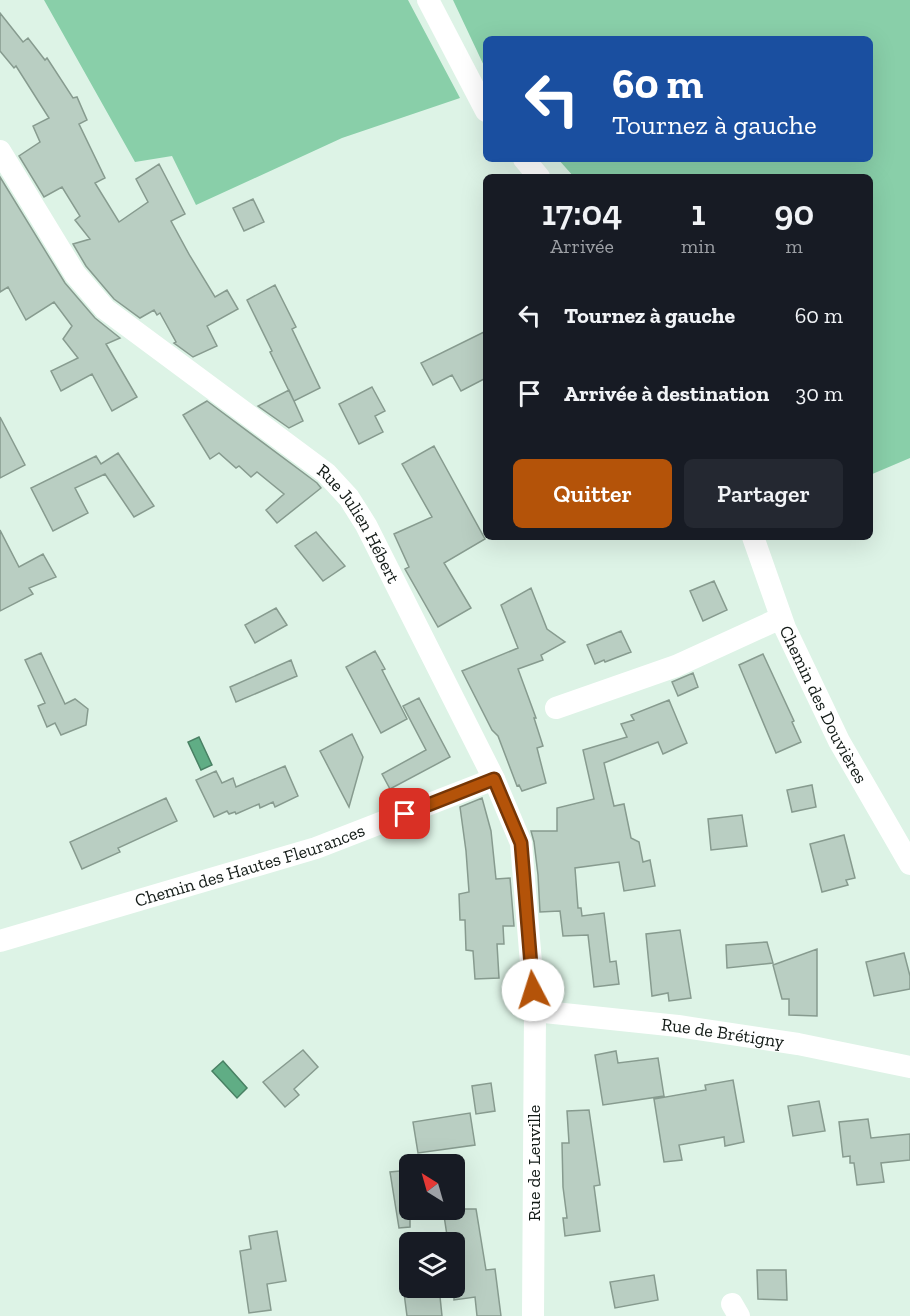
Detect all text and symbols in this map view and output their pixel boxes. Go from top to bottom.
text: 60 m [612,58,703,109]
icon: left [513,60,591,138]
text: Tournez à gauche [612,109,817,141]
text: 17:04 [542,191,622,234]
text: 1 [691,191,705,234]
text: 90 [774,191,814,234]
text: Arrivée [550,234,614,258]
text: min [681,234,715,258]
text: m [786,234,803,258]
icon: left [513,299,546,332]
text: Tournez à gauche [564,302,735,329]
text: 60 m [795,302,843,329]
icon: arrive [513,377,546,410]
text: Arrivée à destination [564,380,769,407]
text: 30 m [796,380,843,407]
street label: Rue Julien Hébert [313,459,405,587]
button: Quitter [513,459,672,528]
button: Partager [684,459,843,528]
street label: Chemin des Douvières [774,622,872,788]
pin [379,788,430,839]
icon: arrive [388,797,421,830]
street label: Chemin des Hautes Fleurances [132,819,368,912]
position arrow [501,958,565,1022]
street label: Rue de Brétigny [660,1013,786,1053]
street label: Rue de Leuville [523,1105,545,1221]
north arrow [399,1154,465,1220]
map controls [399,1154,465,1298]
button: layers [399,1232,465,1298]

